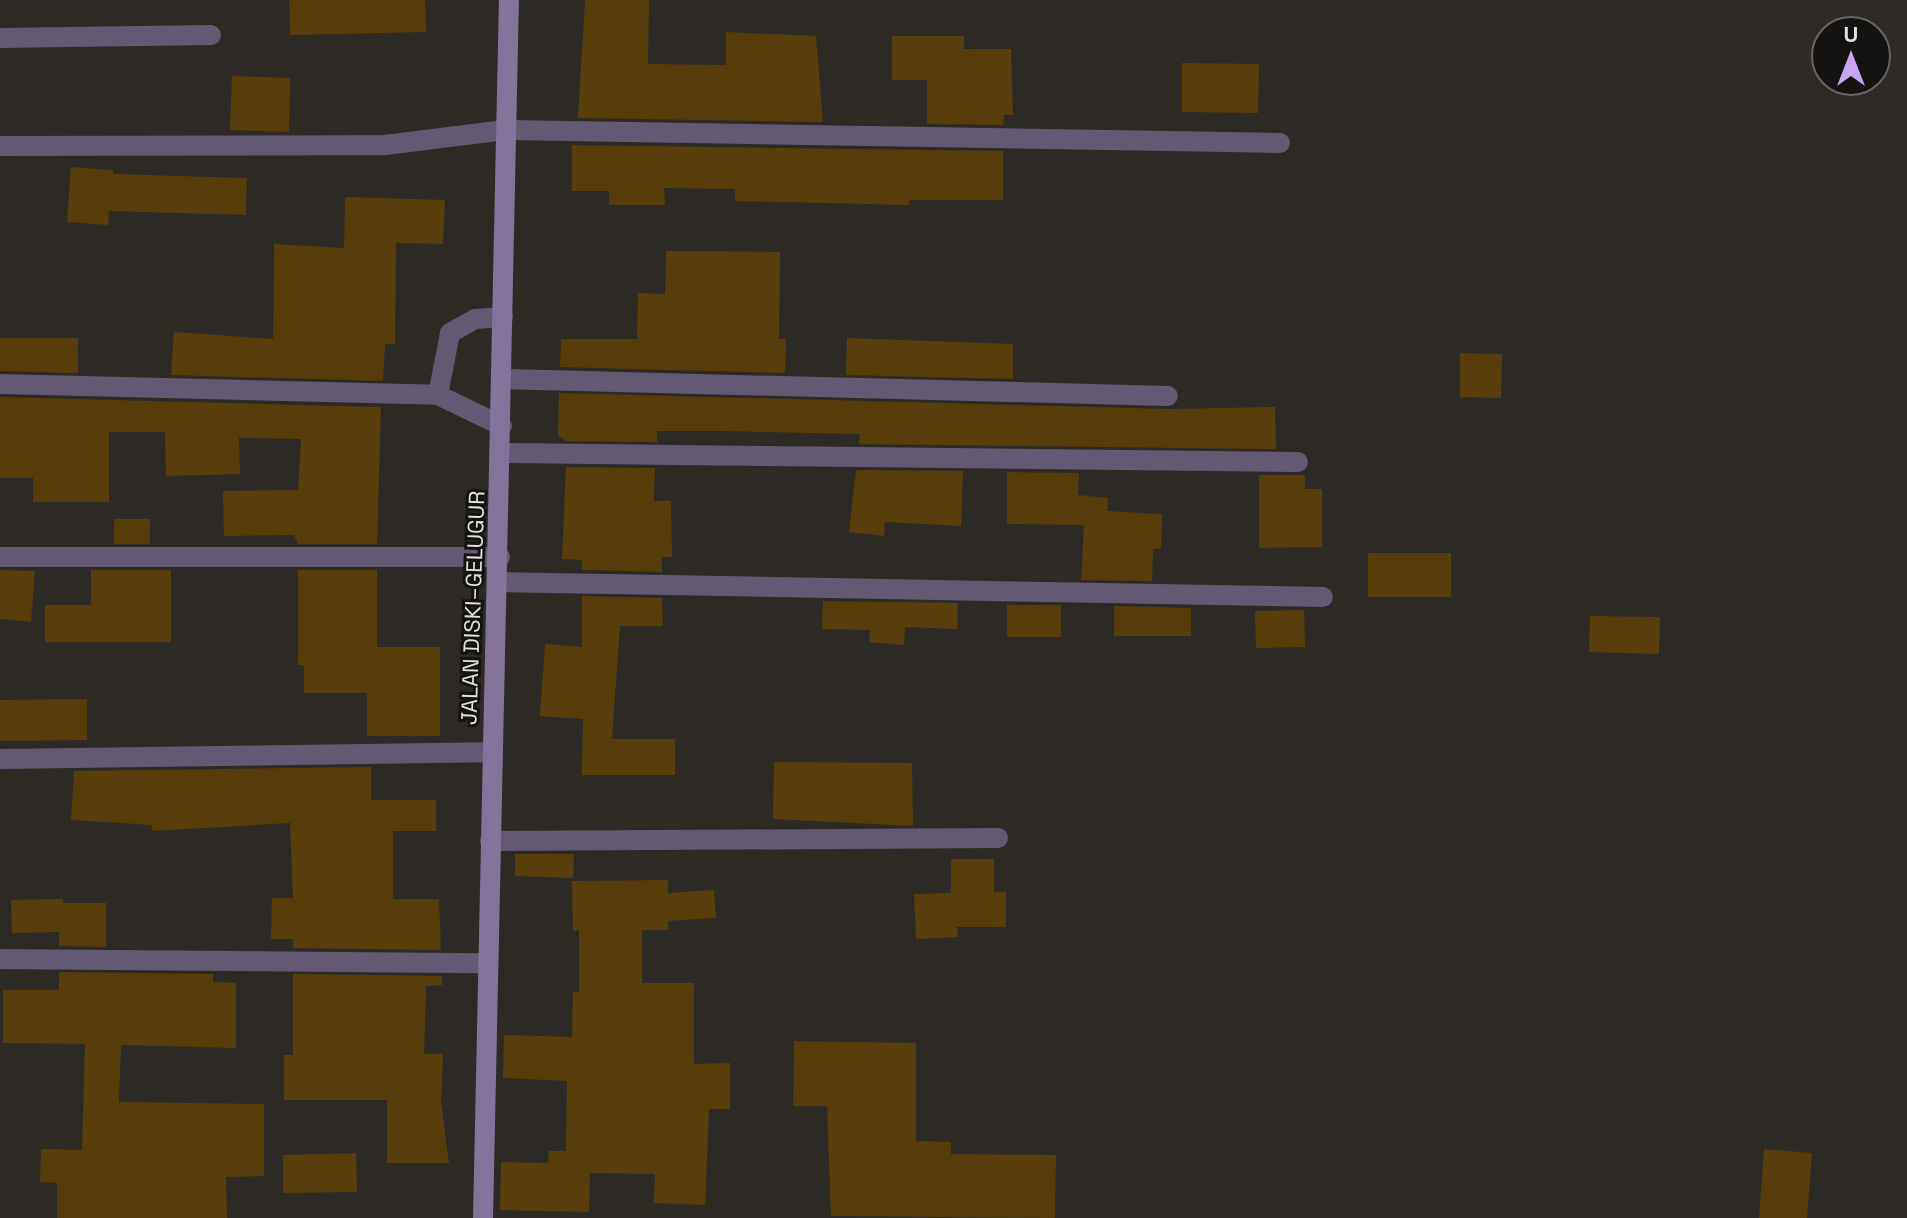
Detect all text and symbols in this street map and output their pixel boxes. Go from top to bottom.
north arrow [1811,16,1891,96]
text: U [1844,20,1858,48]
street label: JALAN DISKI–GELUGUR [456,490,490,726]

